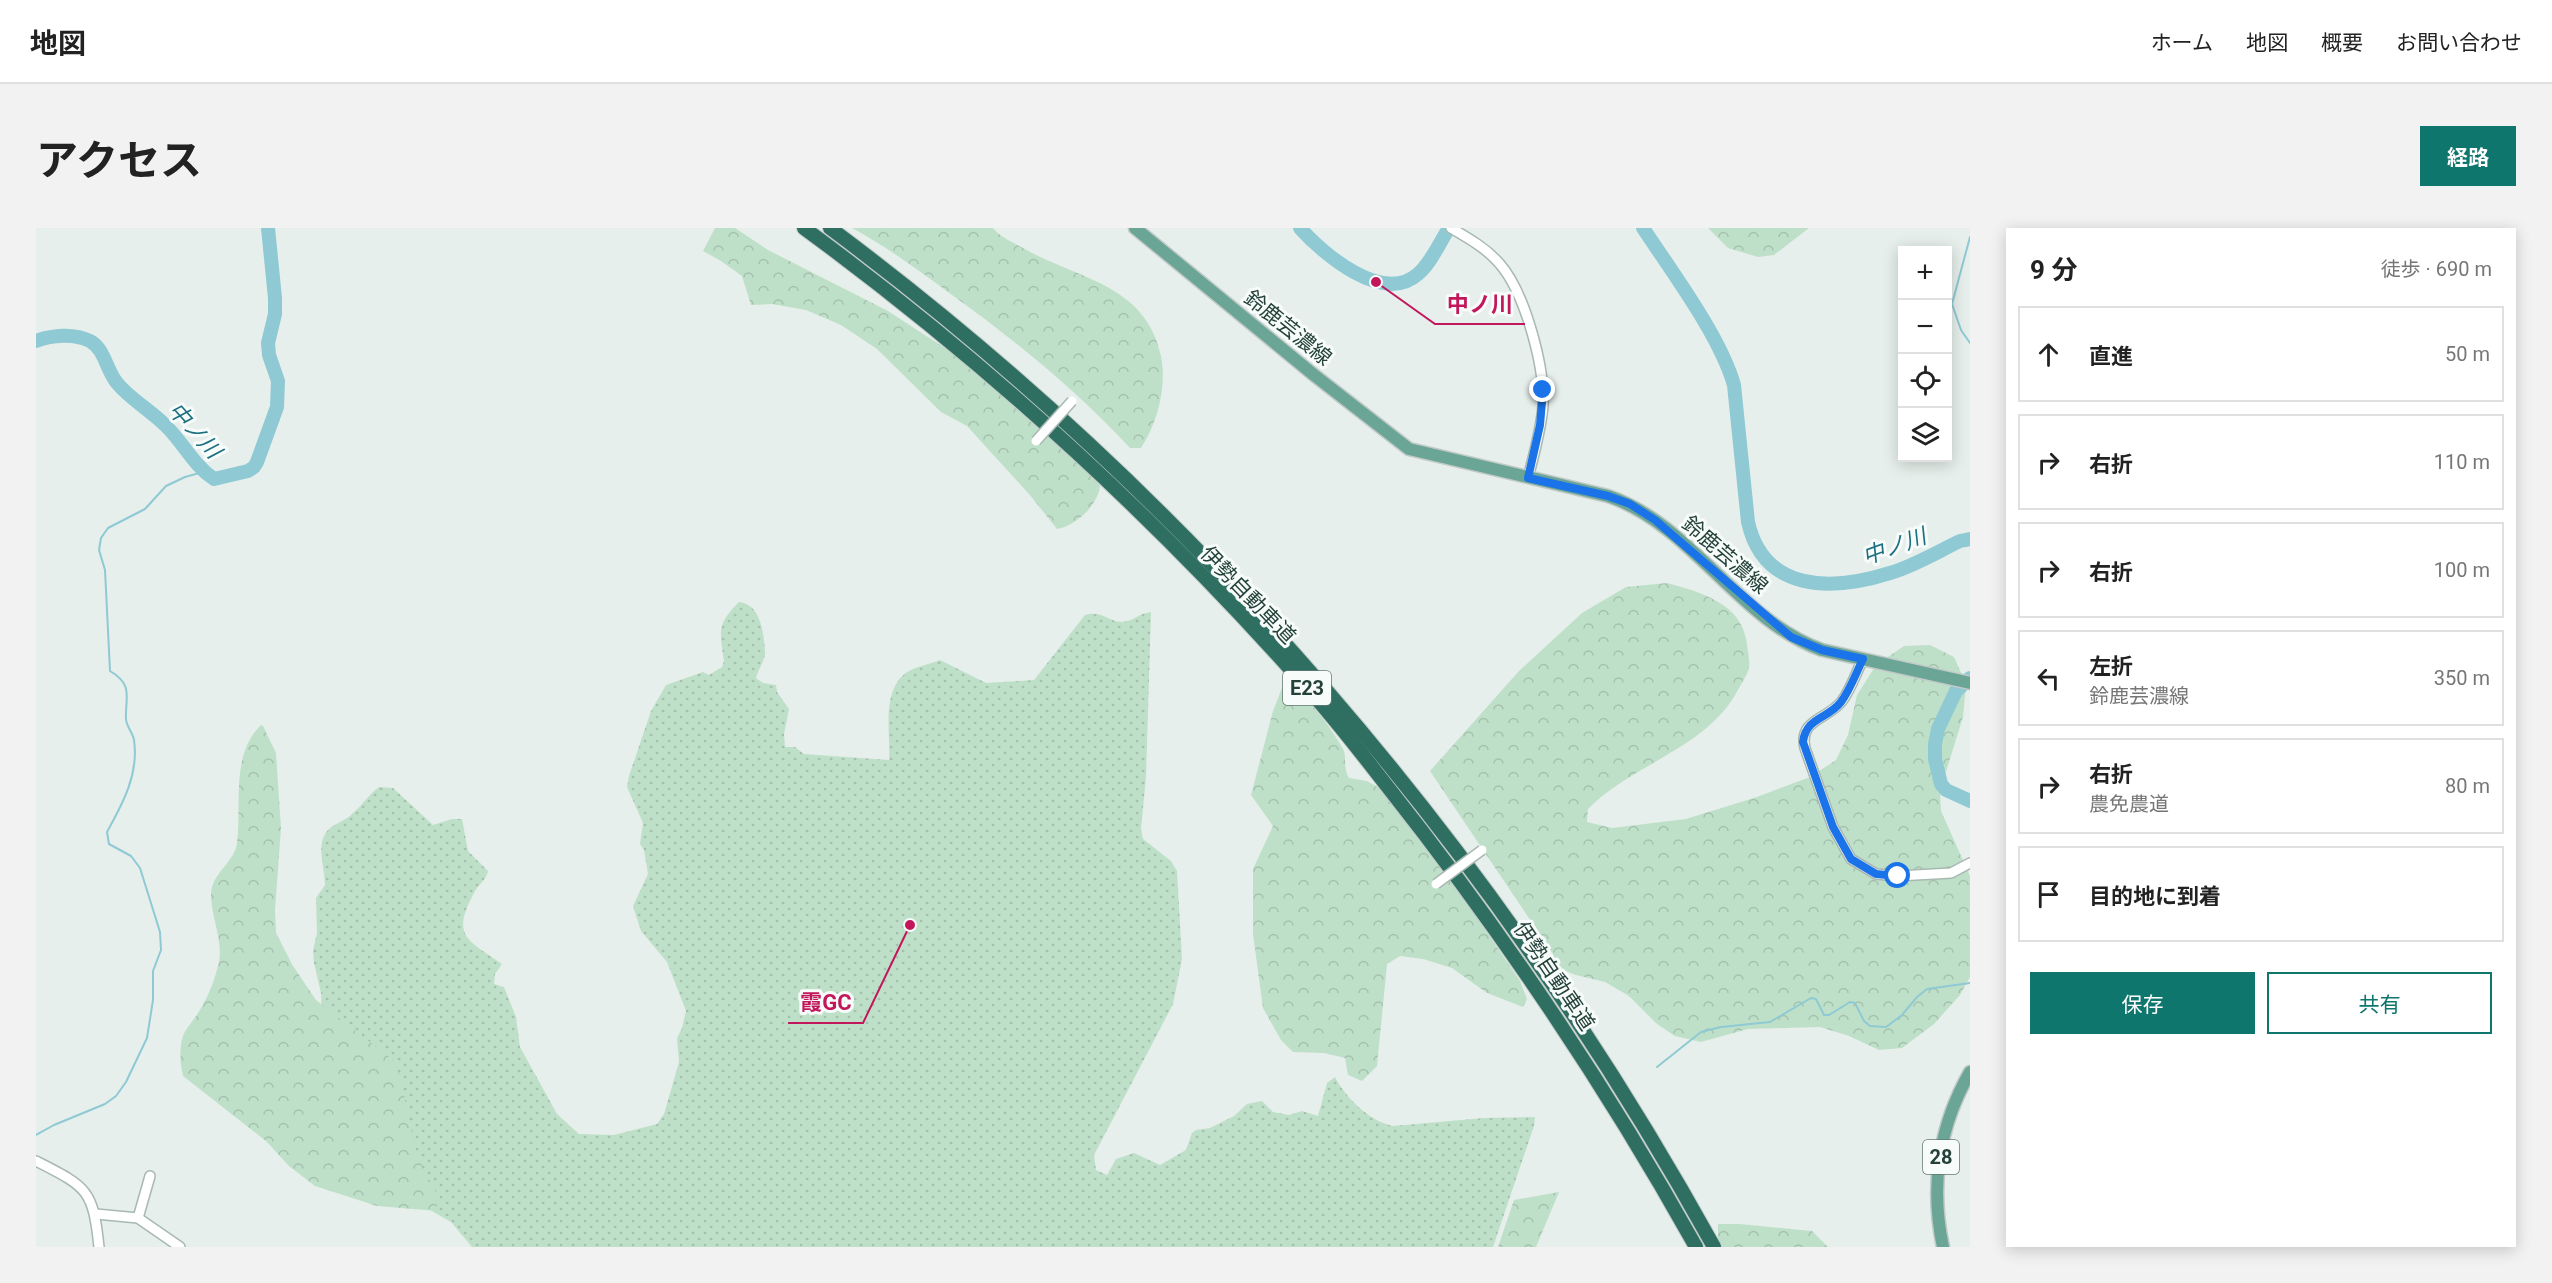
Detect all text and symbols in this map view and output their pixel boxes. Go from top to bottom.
text: 地図 [30,27,86,60]
text: ホーム [2151,31,2213,55]
text: 地図 [2246,31,2288,55]
text: 概要 [2321,31,2363,55]
text: お問い合わせ [2396,31,2522,55]
button: 経路 [2420,126,2516,186]
text: アクセス [36,136,202,185]
map controls [1898,246,1952,462]
button: + [1898,246,1952,300]
text: 9 分 [2030,255,2077,285]
text: 徒歩 · 690 m [2381,257,2492,281]
callout: 中ノ川 [1435,284,1525,324]
street label: 鈴鹿芸濃線 [1240,286,1336,370]
text: 中ノ川 [1447,292,1513,317]
button: − [1898,300,1952,354]
icon: ahead [2032,338,2065,371]
text: 50 m [2445,342,2490,366]
text: 直進 [2089,344,2133,369]
button: locate [1898,354,1952,408]
route end [1529,376,1555,402]
water label: 中ノ川 [163,397,227,465]
button: layers [1898,408,1952,462]
icon: right [2032,446,2065,479]
text: 110 m [2434,450,2490,474]
text: 右折 [2089,452,2133,477]
street label: 鈴鹿芸濃線 [1678,512,1772,598]
water label: 中ノ川 [1859,523,1931,570]
street label: 伊勢自動車道 [1196,541,1300,649]
icon: right [2032,554,2065,587]
text: 100 m [2434,558,2490,582]
text: 右折 [2089,560,2133,585]
text: 左折 [2089,654,2133,679]
icon: left [2032,662,2065,695]
text: 350 m [2434,666,2490,690]
road number: E23 [1283,671,1331,705]
text: 鈴鹿芸濃線 [2089,684,2189,708]
text: 右折 [2089,762,2133,787]
icon: right [2032,770,2065,803]
text: 80 m [2445,774,2490,798]
text: 農免農道 [2089,792,2169,816]
route start [1884,862,1910,888]
icon: arrive [2032,878,2065,911]
text: 目的地に到着 [2089,884,2221,909]
street label: 伊勢自動車道 [1509,917,1599,1035]
button: 保存 [2030,972,2255,1034]
button: 共有 [2267,972,2492,1034]
callout: 霞GC [788,983,863,1023]
text: 霞GC [800,990,852,1015]
road number: 28 [1923,1140,1959,1174]

